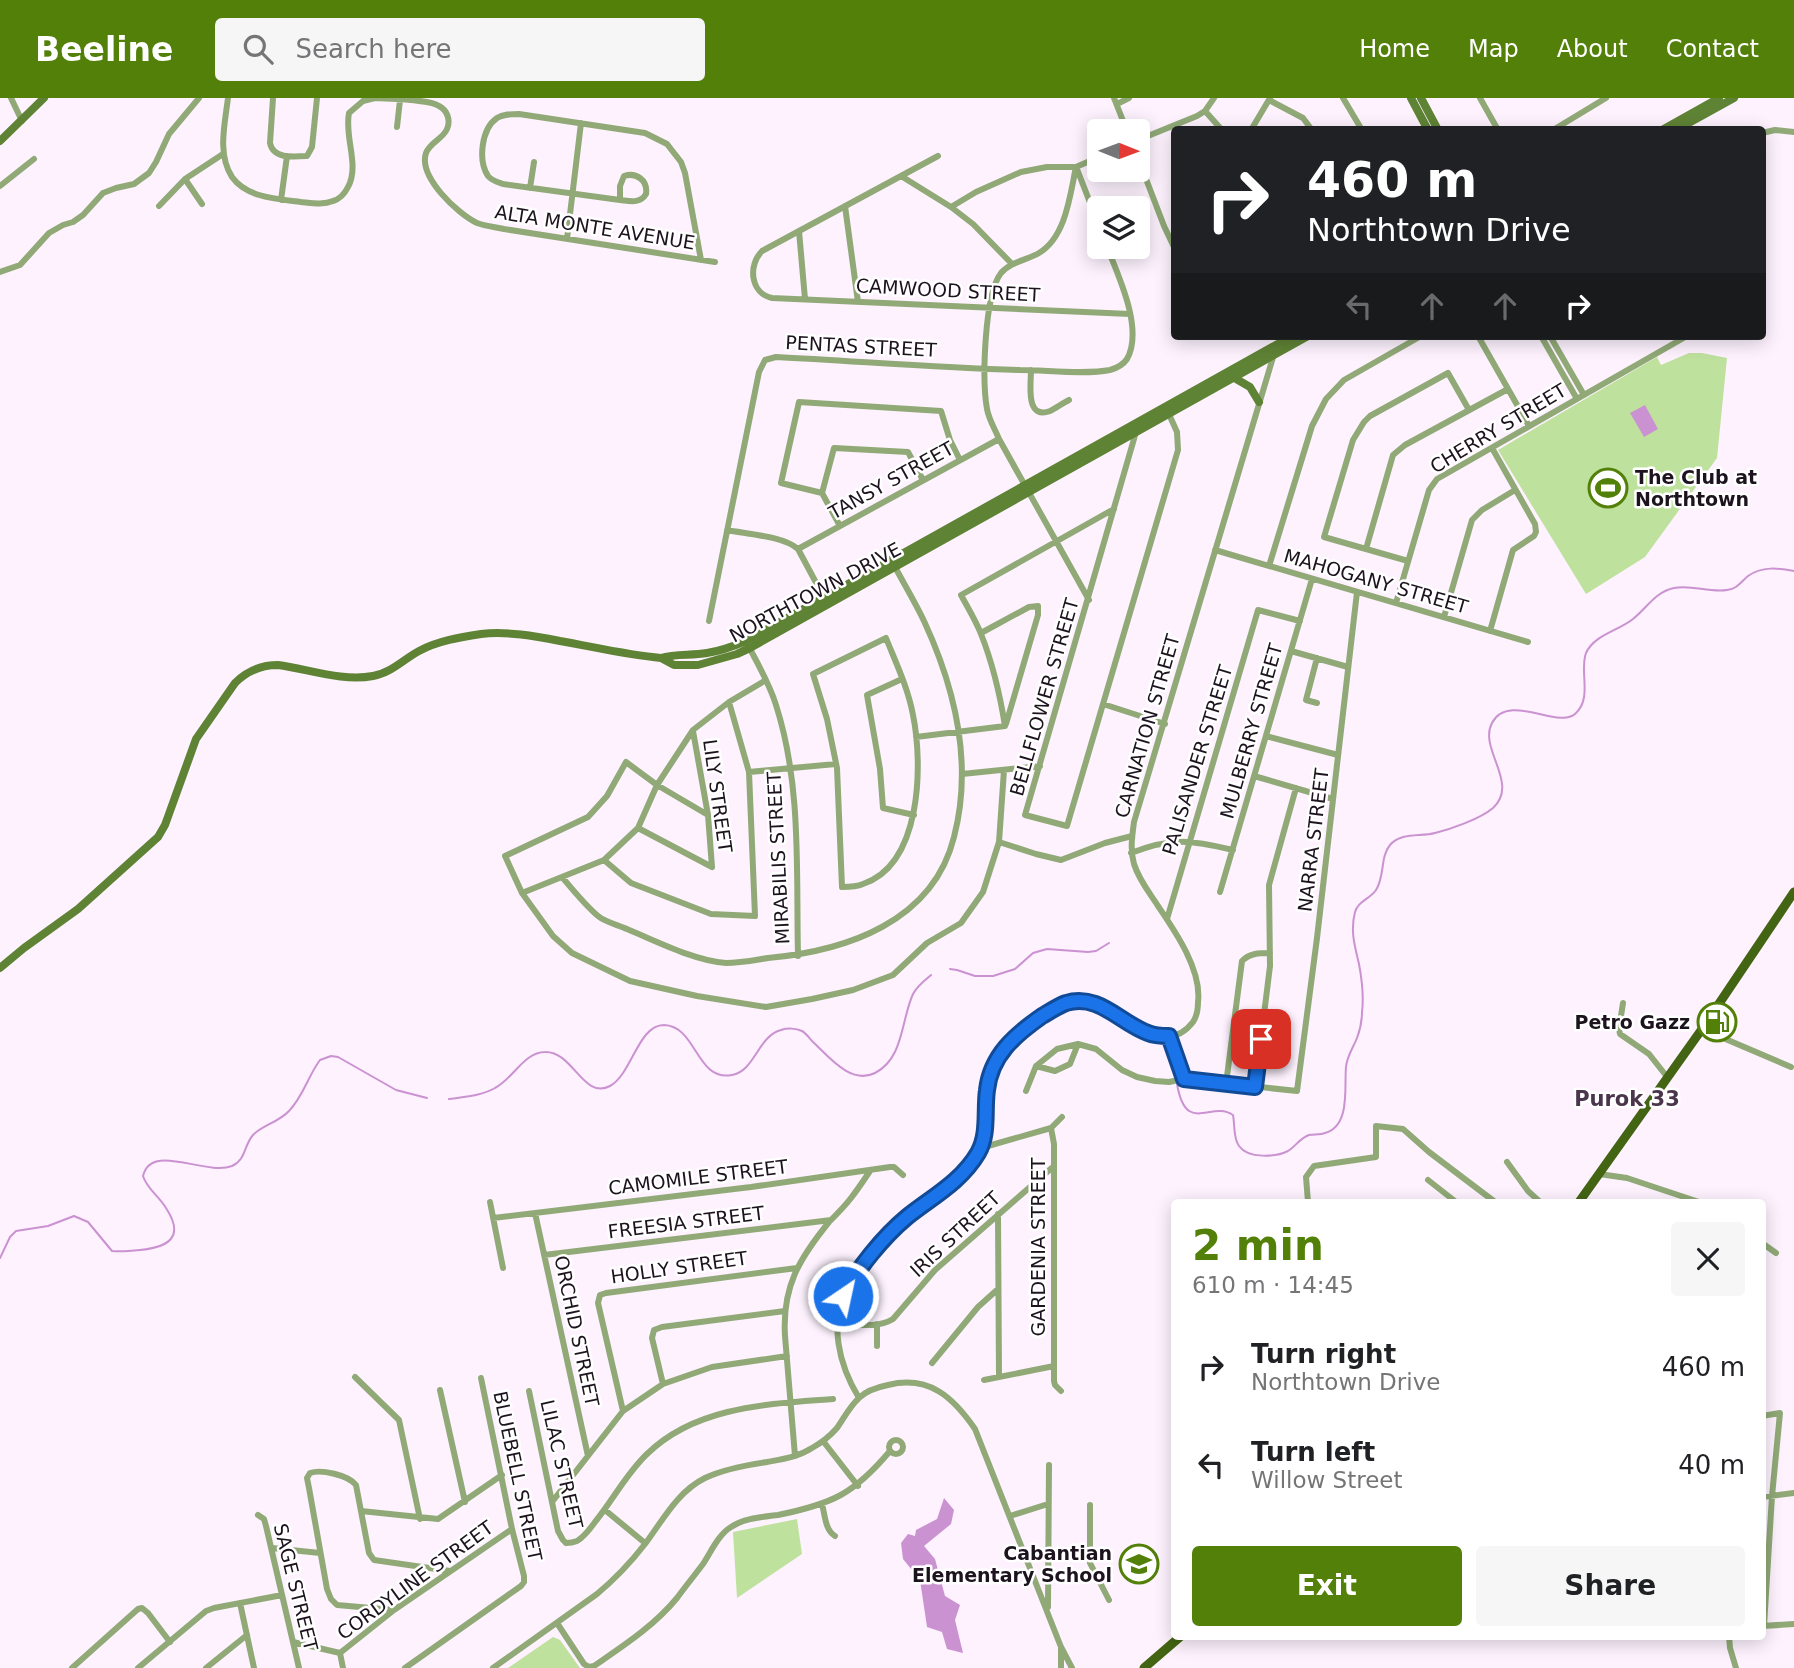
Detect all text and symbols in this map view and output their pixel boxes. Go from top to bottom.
search box [215,18,705,81]
text: Beeline [35,30,173,69]
icon: search [239,30,277,68]
text: Search here [295,34,452,64]
text: Home [1359,35,1430,63]
text: Map [1468,35,1519,63]
text: About [1557,35,1628,63]
text: Contact [1666,35,1759,63]
north arrow [1087,119,1150,182]
map controls [1087,119,1150,259]
text: 460 m [1307,152,1477,209]
icon: right [1192,154,1283,245]
button: layers [1087,196,1150,259]
street label: ALTA MONTE AVENUE [493,200,697,254]
text: Northtown Drive [1307,211,1571,249]
street label: CAMWOOD STREET [855,274,1041,306]
icon: left [1340,287,1378,325]
icon: ahead [1413,287,1451,325]
icon: ahead [1486,287,1524,325]
icon: right [1559,287,1597,325]
street label: PENTAS STREET [785,331,938,361]
street label: CHERRY STREET [1426,378,1570,477]
street label: TANSY STREET [824,436,958,524]
place label: The Club at Northtown [1635,466,1757,510]
sports icon: The Club at Northtown [1587,467,1629,509]
street label: NORTHTOWN DRIVE [726,537,904,647]
street label: MAHOGANY STREET [1281,544,1471,618]
street label: BELLFLOWER STREET [1005,595,1083,798]
street label: CARNATION STREET [1110,631,1184,820]
street label: MULBERRY STREET [1215,640,1287,821]
street label: PALISANDER STREET [1158,662,1236,858]
street label: LILY STREET [699,738,737,855]
street label: NARRA STREET [1293,767,1333,913]
street label: MIRABILIS STREET [762,771,794,945]
fuel station icon: Petro Gazz [1696,1001,1738,1043]
pin [1231,1009,1291,1069]
place label: Petro Gazz [1575,1011,1690,1033]
icon: arrive [1242,1020,1280,1058]
district label: Purok 33 [1574,1087,1680,1111]
street label: CAMOMILE STREET [607,1155,789,1199]
street label: GARDENIA STREET [1027,1157,1049,1336]
street label: IRIS STREET [905,1186,1005,1281]
street label: FREESIA STREET [607,1201,766,1243]
text: 2 min [1192,1221,1324,1270]
button: close [1671,1222,1745,1296]
street label: HOLLY STREET [609,1246,749,1287]
street label: ORCHID STREET [550,1254,604,1409]
position arrow [806,1259,880,1333]
text: 610 m · 14:45 [1192,1272,1354,1298]
text: Turn right [1251,1339,1396,1369]
icon: right [1192,1348,1230,1386]
text: 460 m [1662,1352,1745,1382]
text: Northtown Drive [1251,1369,1440,1395]
street label: BLUEBELL STREET [489,1389,547,1563]
street label: LILAC STREET [536,1397,588,1531]
text: Turn left [1251,1437,1375,1467]
icon: left [1192,1446,1230,1484]
text: 40 m [1678,1450,1745,1480]
text: Willow Street [1251,1467,1403,1493]
street label: CORDYLINE STREET [333,1516,498,1644]
street label: SAGE STREET [270,1521,323,1653]
place label: Cabantian Elementary School [912,1542,1112,1586]
school or university icon: Cabantian Elementary School [1118,1543,1160,1585]
button: Exit [1192,1546,1462,1626]
button: Share [1476,1546,1745,1626]

